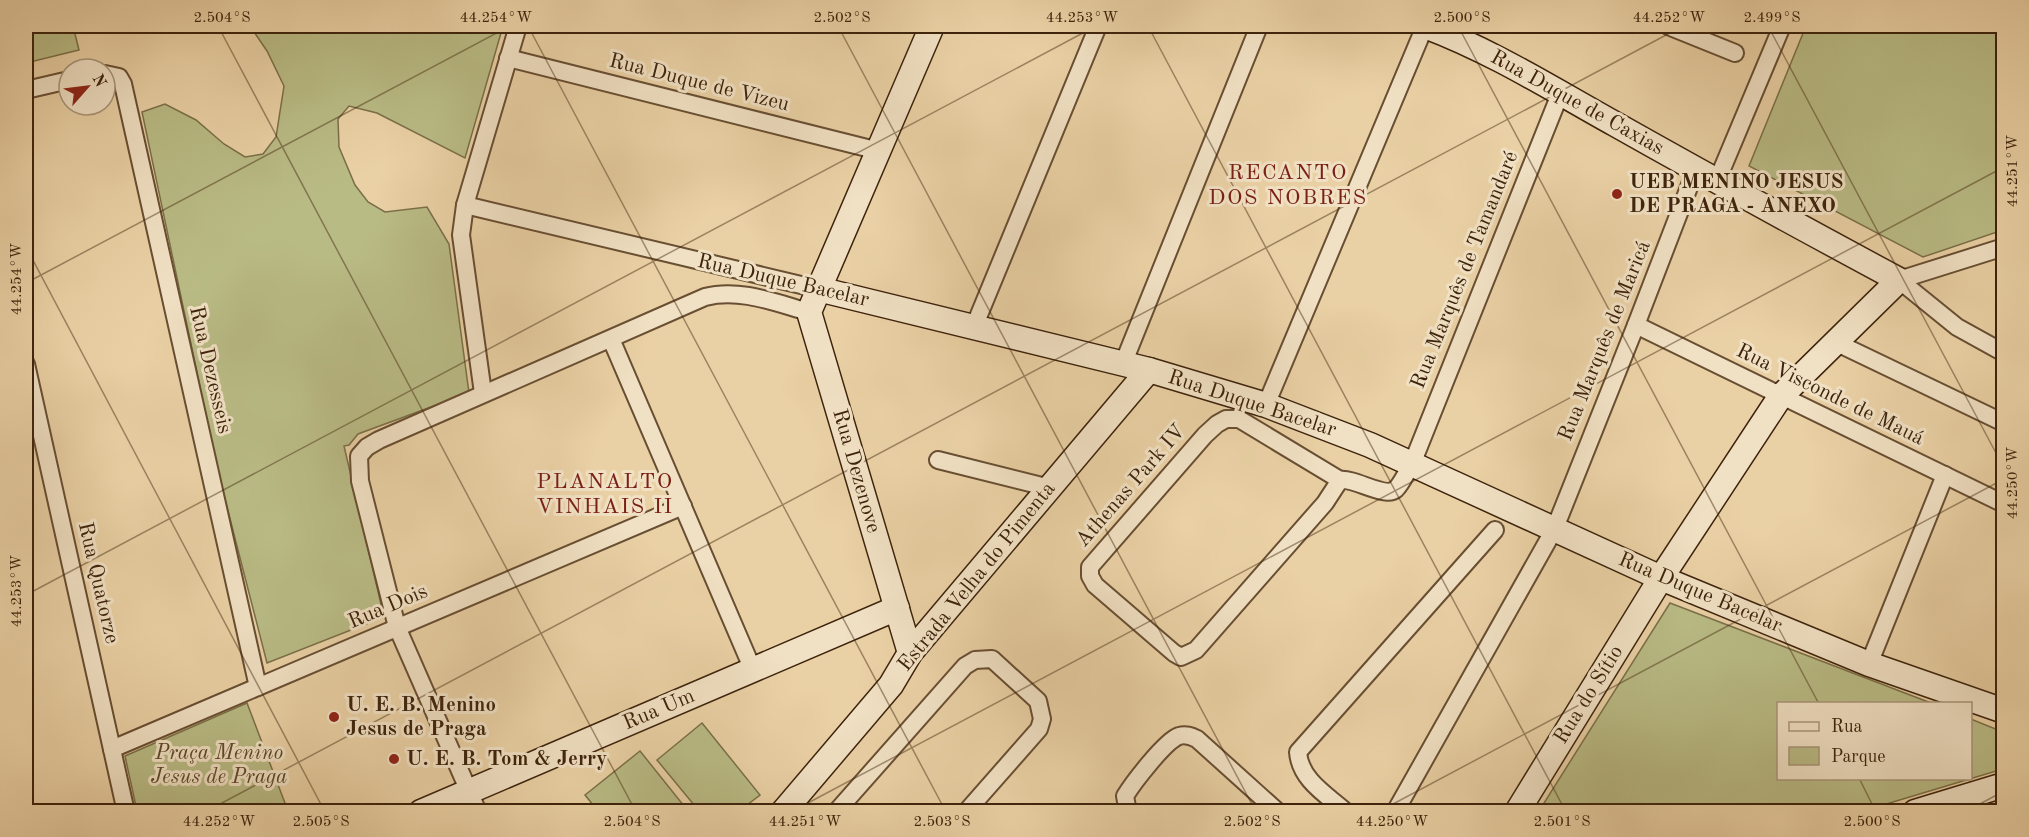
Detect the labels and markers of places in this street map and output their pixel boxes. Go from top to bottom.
place label: UEB MENINO JESUS DE PRAGA - ANEXO [1629,172,1844,217]
marker: UEB MENINO JESUS DE PRAGA - ANEXO [1610,187,1624,201]
place label: U. E. B. Menino Jesus de Praga [346,695,496,740]
marker: U. E. B. Menino Jesus de Praga [327,710,341,724]
place label: U. E. B. Tom & Jerry [406,749,607,770]
marker: U. E. B. Tom & Jerry [387,752,401,766]

